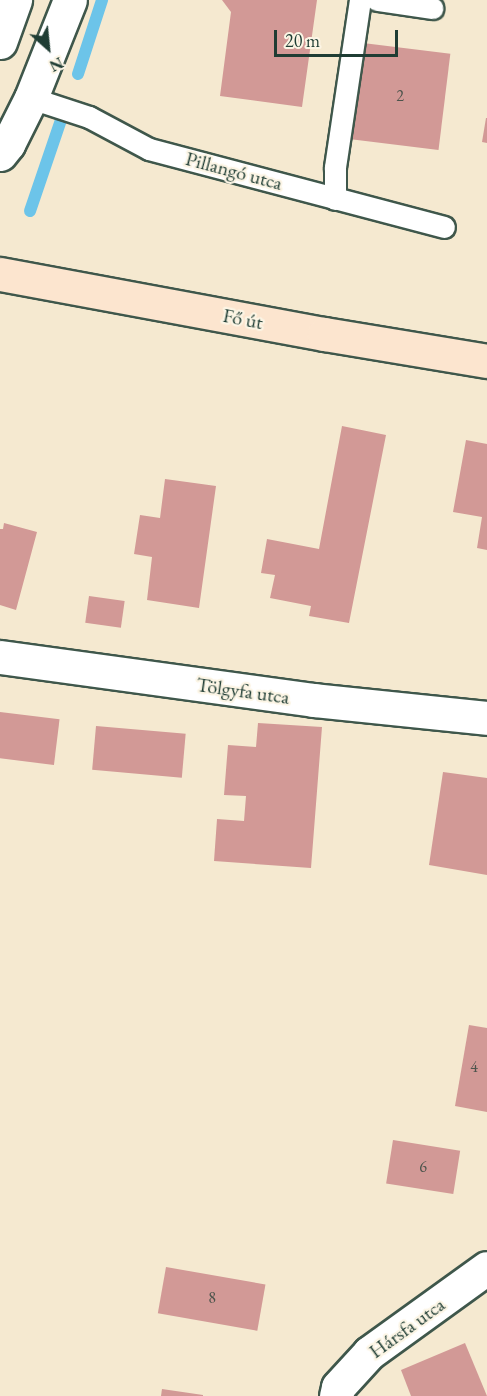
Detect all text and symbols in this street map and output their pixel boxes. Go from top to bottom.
north arrow [18,18,78,78]
scale bar [277,18,402,56]
text: 20 m [285,29,320,52]
text: N [46,52,67,77]
house number: 2 [396,86,404,106]
street label: Pillangó utca [183,147,285,195]
street label: Fő út [221,303,265,335]
street label: Tölgyfa utca [195,673,291,709]
house number: 4 [470,1057,478,1077]
house number: 6 [419,1157,427,1177]
house number: 8 [208,1288,216,1308]
street label: Hársfa utca [364,1292,450,1364]

